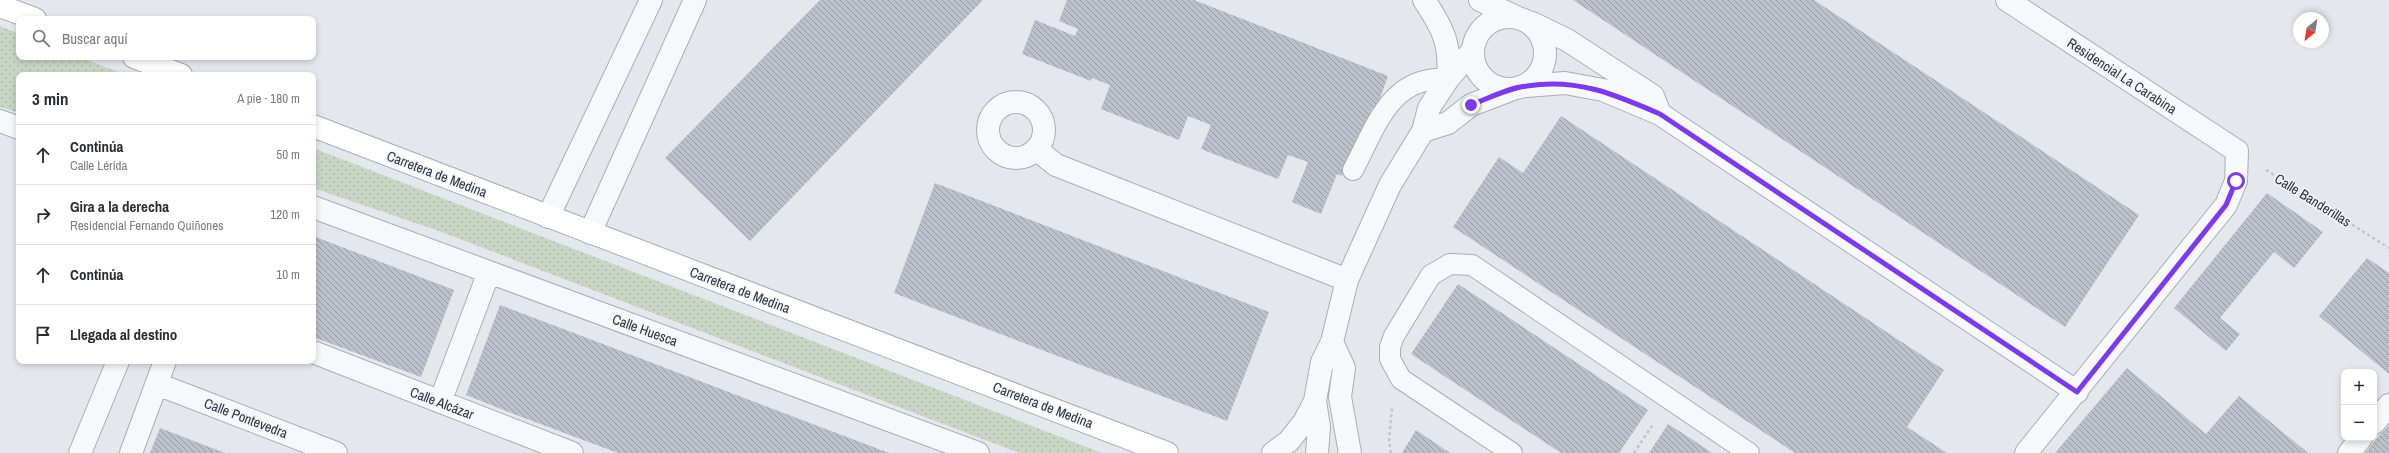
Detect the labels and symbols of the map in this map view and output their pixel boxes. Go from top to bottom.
north arrow [2293,12,2329,48]
street label: Residencial La Carabina [2064,34,2181,118]
route end [1462,96,1480,114]
street label: Carretera de Medina [384,147,490,202]
street label: Calle Banderillas [2271,169,2355,231]
route start [2227,172,2245,190]
street label: Carretera de Medina [687,263,793,318]
street label: Calle Huesca [610,310,681,350]
street label: Carretera de Medina [990,378,1096,433]
street label: Calle Alcázar [407,383,477,423]
street label: Calle Pontevedra [202,394,291,442]

